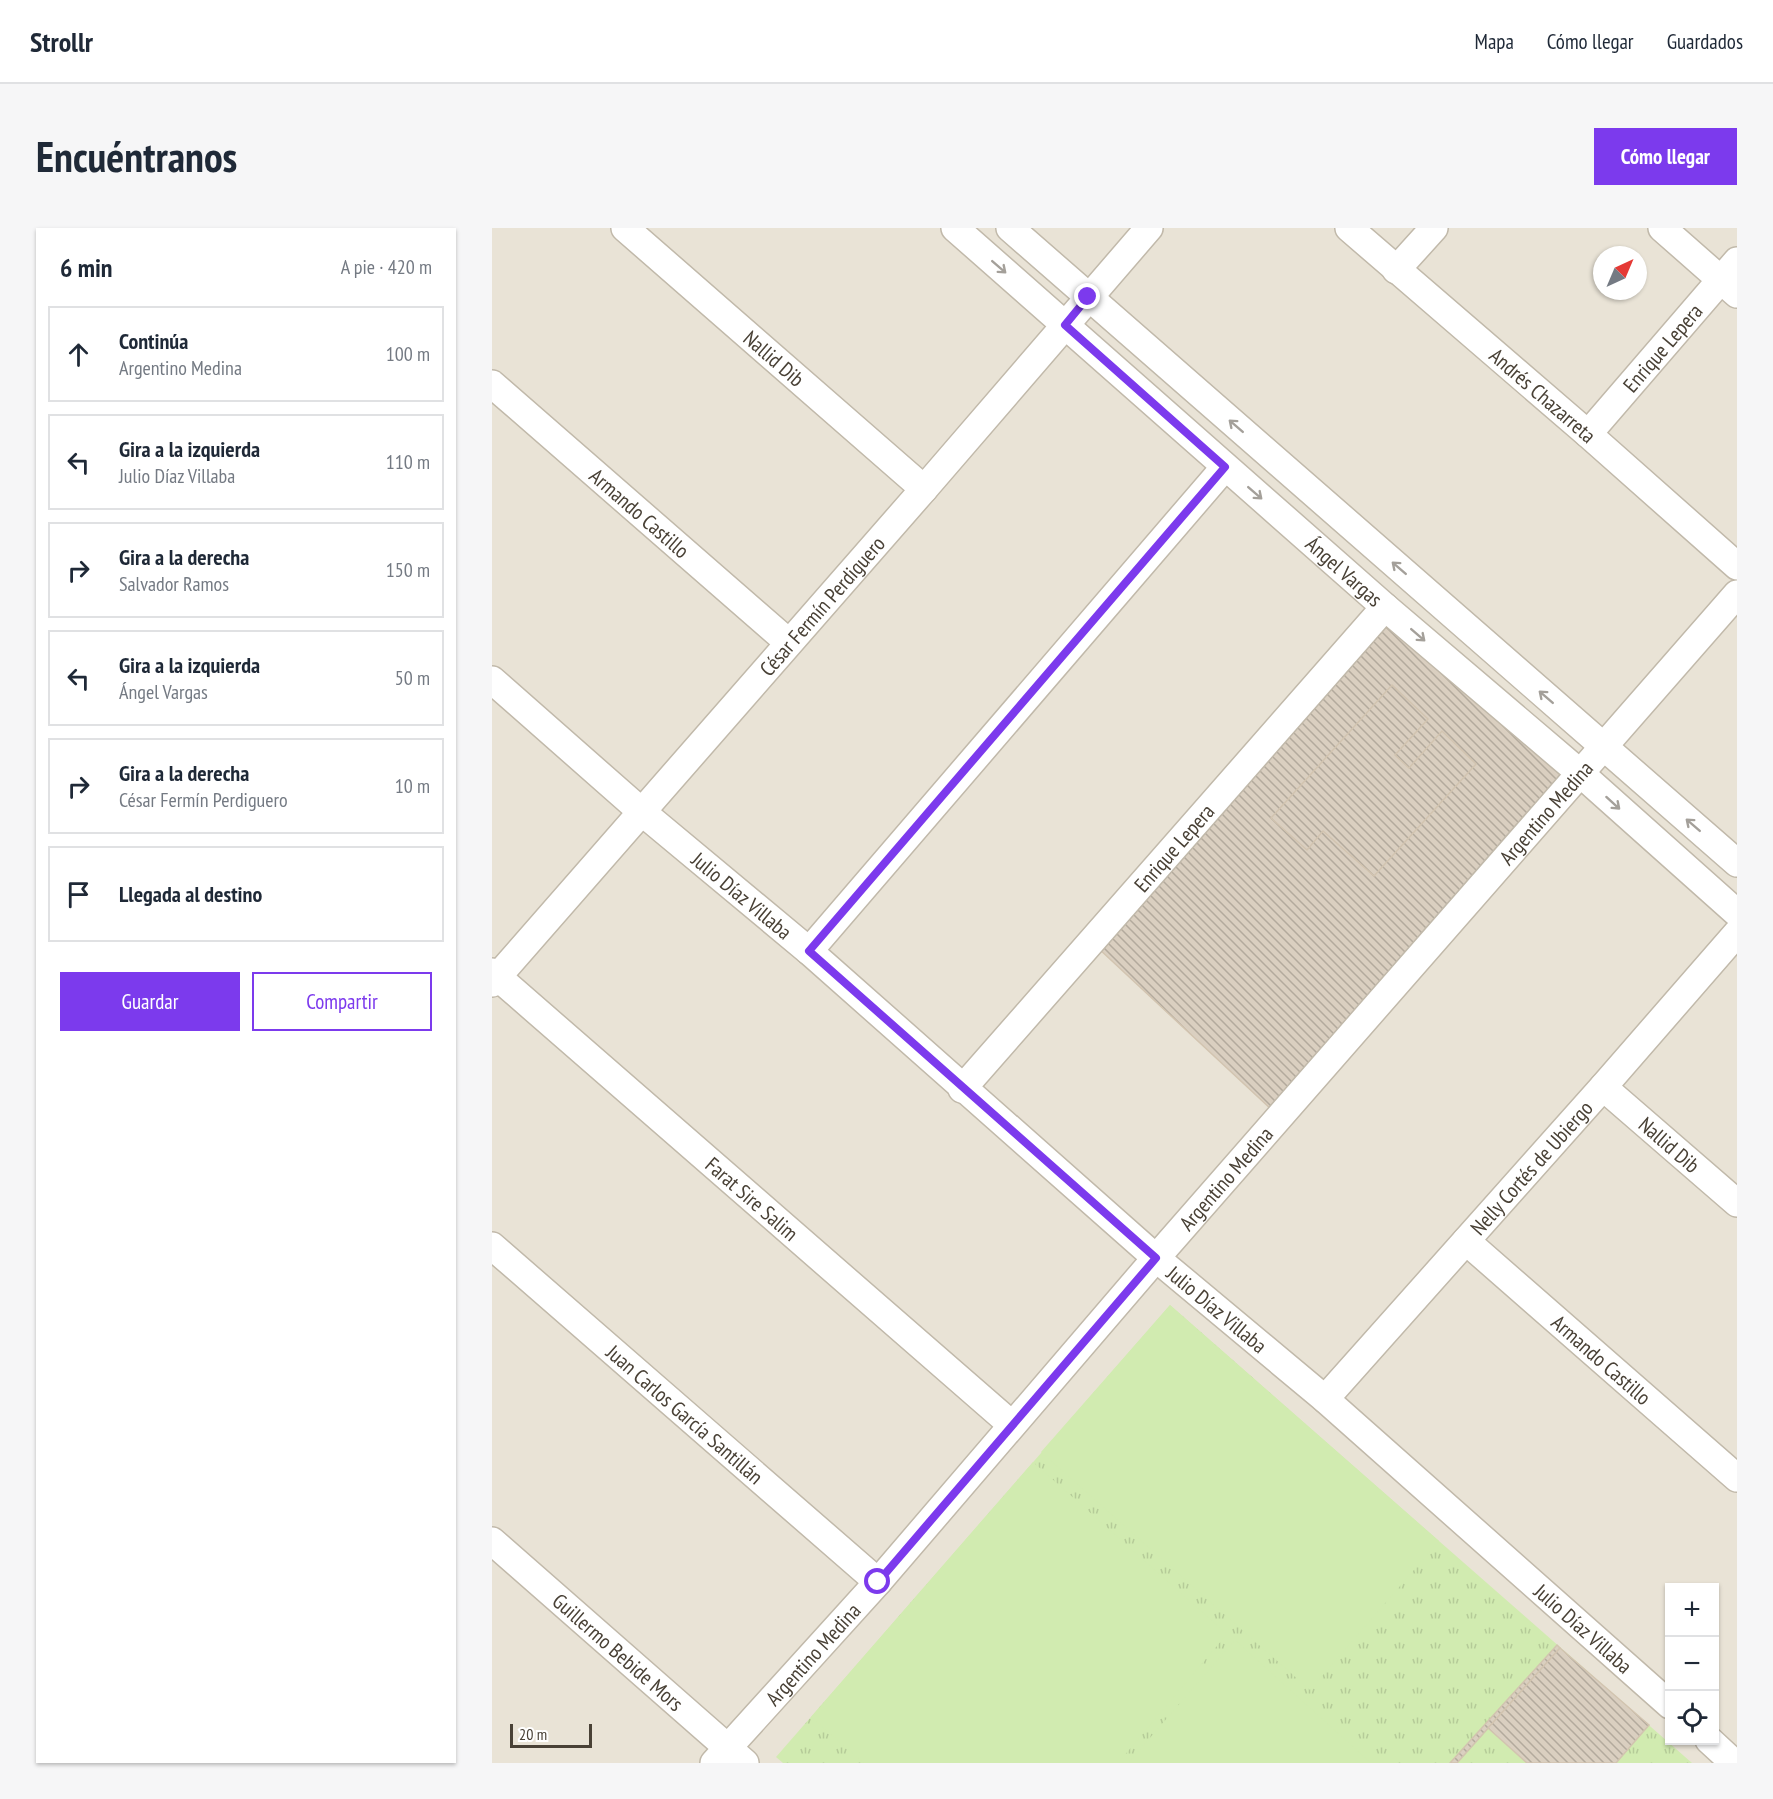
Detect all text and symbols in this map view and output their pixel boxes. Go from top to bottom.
text: Strollr [30,23,93,60]
text: Mapa [1475,28,1514,55]
text: Cómo llegar [1547,28,1634,55]
text: Guardados [1667,28,1743,55]
button: Cómo llegar [1594,128,1737,185]
text: Encuéntranos [36,129,237,184]
north arrow [1593,246,1647,300]
text: 6 min [60,251,113,284]
text: A pie · 420 m [341,254,432,280]
one-way arrow [991,260,1007,273]
route end [1074,283,1100,309]
street label: Enrique Lepera [1617,298,1708,398]
street label: Nallid Dib [738,324,810,392]
text: Continúa [119,327,188,355]
icon: ahead [62,338,95,371]
text: 100 m [386,341,430,367]
street label: Andrés Chazarreta [1484,342,1602,448]
text: Argentino Medina [119,355,242,381]
one-way arrow [1228,420,1244,433]
text: Gira a la izquierda [119,435,260,463]
icon: left [62,446,95,479]
text: 110 m [386,449,430,475]
street label: Armando Castillo [584,462,695,564]
text: Julio Díaz Villaba [119,463,235,489]
one-way arrow [1247,486,1262,500]
street label: César Fermín Perdiguero [753,530,890,681]
street label: Ángel Vargas [1300,530,1388,612]
text: Gira a la derecha [119,543,249,571]
icon: right [62,554,95,587]
text: 150 m [386,557,430,583]
one-way arrow [1391,562,1407,575]
text: Salvador Ramos [119,571,229,597]
one-way arrow [1410,628,1426,641]
text: Gira a la izquierda [119,651,260,679]
icon: left [62,662,95,695]
text: 50 m [395,665,430,691]
text: Ángel Vargas [119,679,208,705]
one-way arrow [1539,690,1554,704]
street label: Argentino Medina [1493,755,1598,870]
text: Gira a la derecha [119,759,249,787]
icon: right [62,770,95,803]
text: 10 m [395,773,430,799]
text: César Fermín Perdiguero [119,787,288,813]
one-way arrow [1606,796,1621,810]
street label: Enrique Lepera [1128,798,1220,897]
one-way arrow [1686,818,1701,832]
street label: Julio Díaz Villaba [686,845,798,945]
icon: arrive [62,878,95,911]
text: Llegada al destino [119,880,262,908]
button: Guardar [60,972,240,1031]
button: Compartir [252,972,432,1031]
street label: Nelly Cortés de Ubiergo [1464,1095,1598,1240]
street label: Nallid Dib [1633,1111,1706,1178]
street label: Argentino Medina [1173,1121,1278,1236]
street label: Farat Sire Salim [700,1151,804,1246]
street label: Julio Díaz Villaba [1161,1259,1273,1359]
street label: Armando Castillo [1546,1309,1657,1410]
street label: Juan Carlos García Santillán [600,1338,769,1490]
route start [864,1568,890,1594]
street label: Julio Díaz Villaba [1528,1577,1638,1679]
map controls [1665,1583,1719,1745]
button: + [1665,1583,1719,1637]
street label: Guillermo Bebide Mors [547,1587,689,1716]
street label: Argentino Medina [759,1597,866,1711]
button: − [1665,1637,1719,1691]
button: locate [1665,1691,1719,1745]
scale bar [510,1721,592,1748]
text: 20 m [519,1724,547,1744]

